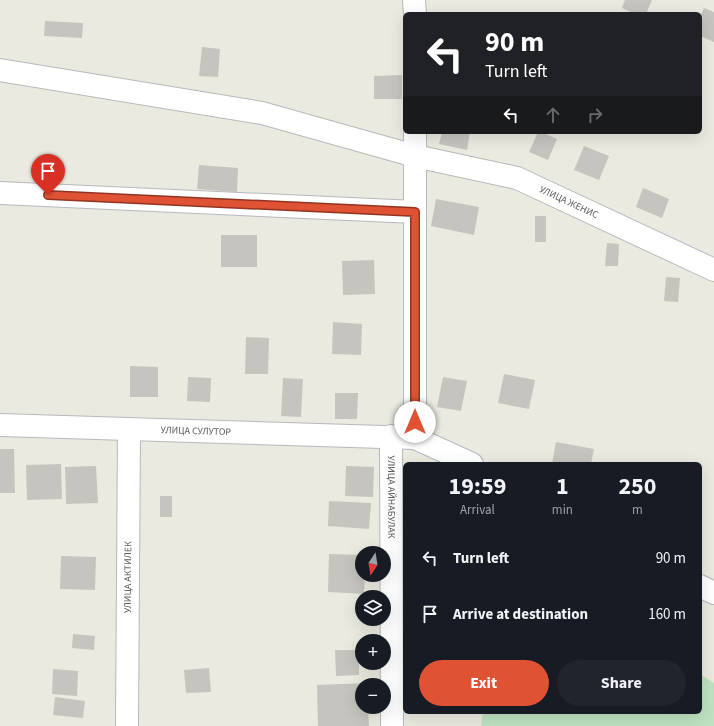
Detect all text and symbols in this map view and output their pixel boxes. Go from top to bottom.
text: 90 m [485,22,544,62]
icon: left [419,28,471,80]
text: Turn left [485,59,547,84]
icon: left [500,104,522,126]
icon: ahead [542,104,564,126]
icon: right [584,104,606,126]
pin [31,154,65,195]
icon: arrive [37,160,59,182]
street label: УЛИЦА ЖЕНИС [537,182,601,222]
position arrow [394,401,436,443]
street label: УЛИЦА СУЛУТОР [160,423,232,439]
street label: УЛИЦА АЙНАБУЛАК [384,455,398,539]
text: 19:59 [448,469,506,504]
text: 1 [556,469,569,504]
text: 250 [618,469,656,504]
text: Arrival [460,501,495,519]
text: min [552,501,573,519]
text: m [632,501,643,519]
street label: УЛИЦА АКТИЛЕК [121,541,135,613]
north arrow [355,546,391,582]
map controls [355,546,391,714]
icon: left [419,547,441,569]
text: Turn left [453,548,509,569]
text: 90 m [656,548,686,569]
button: layers [355,590,391,626]
icon: arrive [419,603,441,625]
text: Arrive at destination [453,604,588,625]
text: 160 m [648,604,686,625]
button: + [355,634,391,670]
button: Exit [419,660,549,706]
button: Share [557,660,686,706]
button: − [355,678,391,714]

